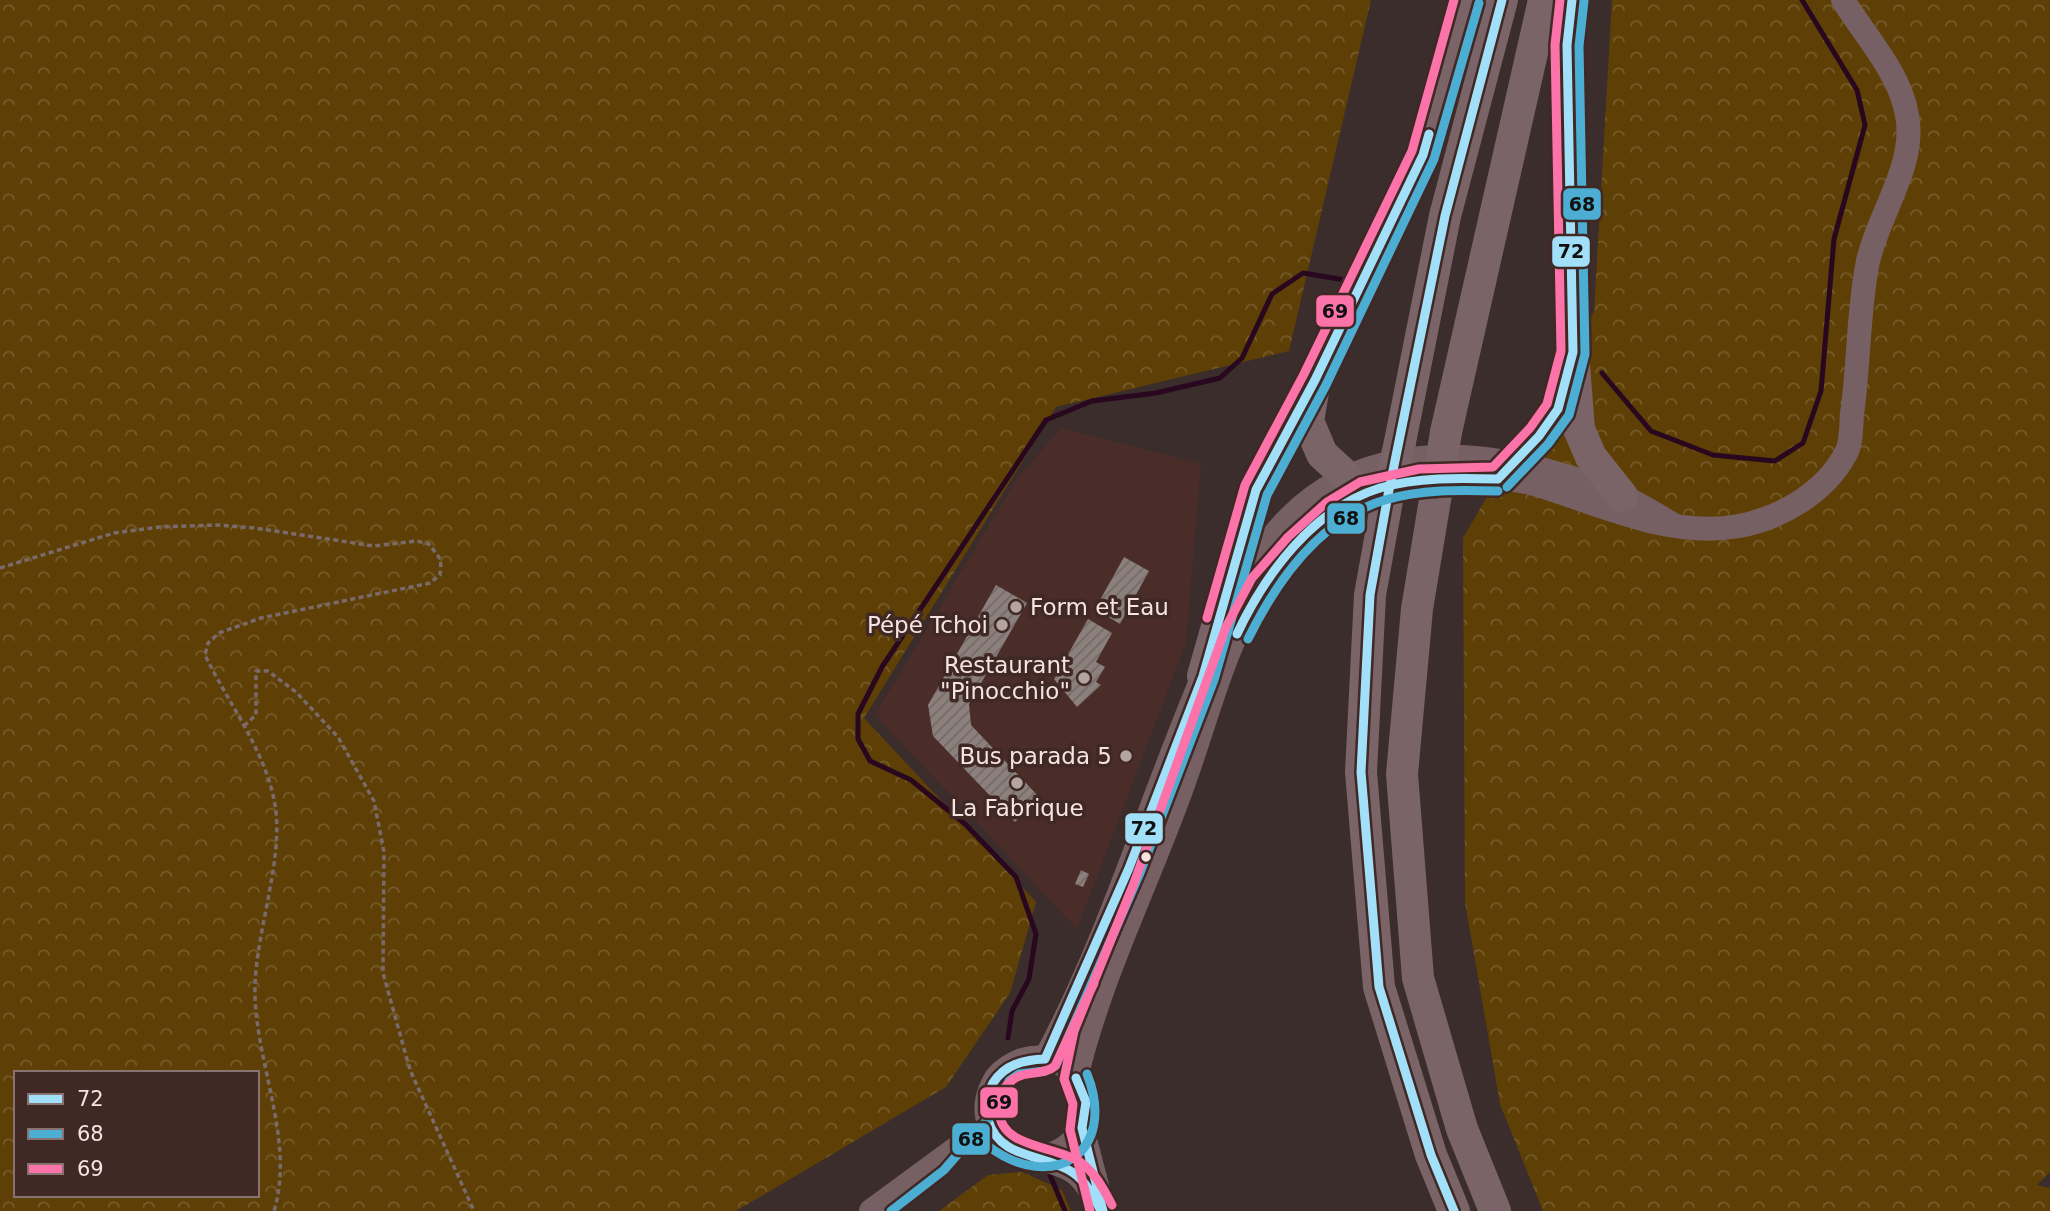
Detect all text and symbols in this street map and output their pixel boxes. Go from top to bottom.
line badge: 68 [1562,187,1602,221]
text: 68 [1569,193,1595,215]
line badge: 72 [1551,235,1591,268]
text: 72 [1558,240,1584,262]
line badge: 69 [1315,294,1355,328]
text: 69 [1322,300,1348,322]
line badge: 68 [1326,502,1366,535]
text: 68 [1333,507,1359,529]
place label: Form et Eau [1030,594,1169,620]
marker: Form et Eau [1008,599,1024,615]
place label: Pépé Tchoi [867,612,988,638]
marker: Pépé Tchoi [994,617,1010,633]
place label: Restaurant "Pinocchio" [940,652,1070,704]
marker: Restaurant "Pinocchio" [1076,670,1092,686]
place label: Bus parada 5 [959,743,1112,769]
marker: Bus parada 5 [1118,748,1134,764]
marker: La Fabrique [1009,775,1025,791]
place label: La Fabrique [950,795,1084,821]
line badge: 72 [1124,812,1164,845]
text: 72 [1131,817,1157,839]
unlabelled marker [1139,850,1153,864]
legend [14,1071,259,1197]
line badge: 69 [979,1086,1019,1119]
text: 72 [77,1087,104,1111]
text: 69 [986,1091,1012,1113]
text: 68 [77,1122,104,1146]
line badge: 68 [951,1122,991,1156]
text: 68 [958,1128,984,1150]
text: 69 [77,1157,104,1181]

